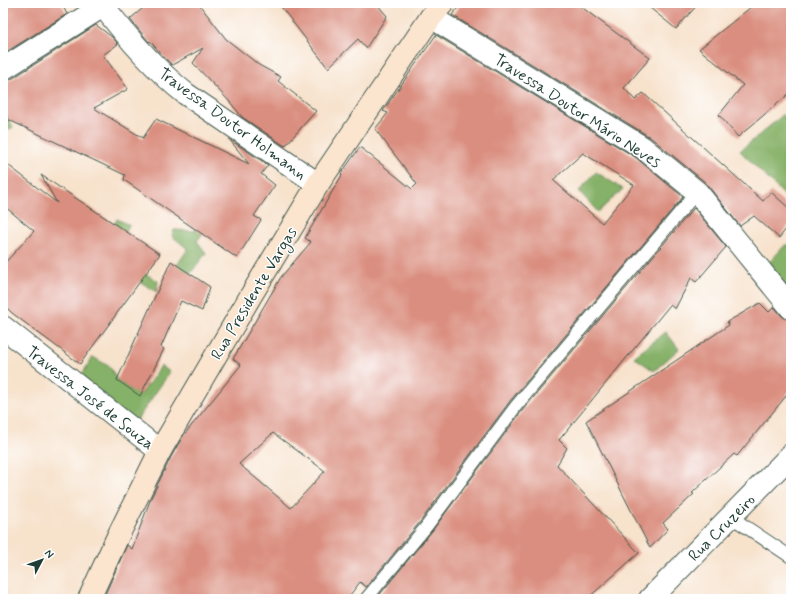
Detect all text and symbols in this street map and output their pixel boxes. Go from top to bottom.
street label: Travessa Doutor Mário Neves [490,49,665,173]
street label: Travessa Doutor Holmann [154,63,310,185]
street label: Rua Presidente Vargas [206,224,303,364]
street label: Travessa José de Souza [22,342,158,455]
street label: Rua Cruzeiro [684,490,760,566]
north arrow [22,540,62,580]
text: N [41,547,56,561]

